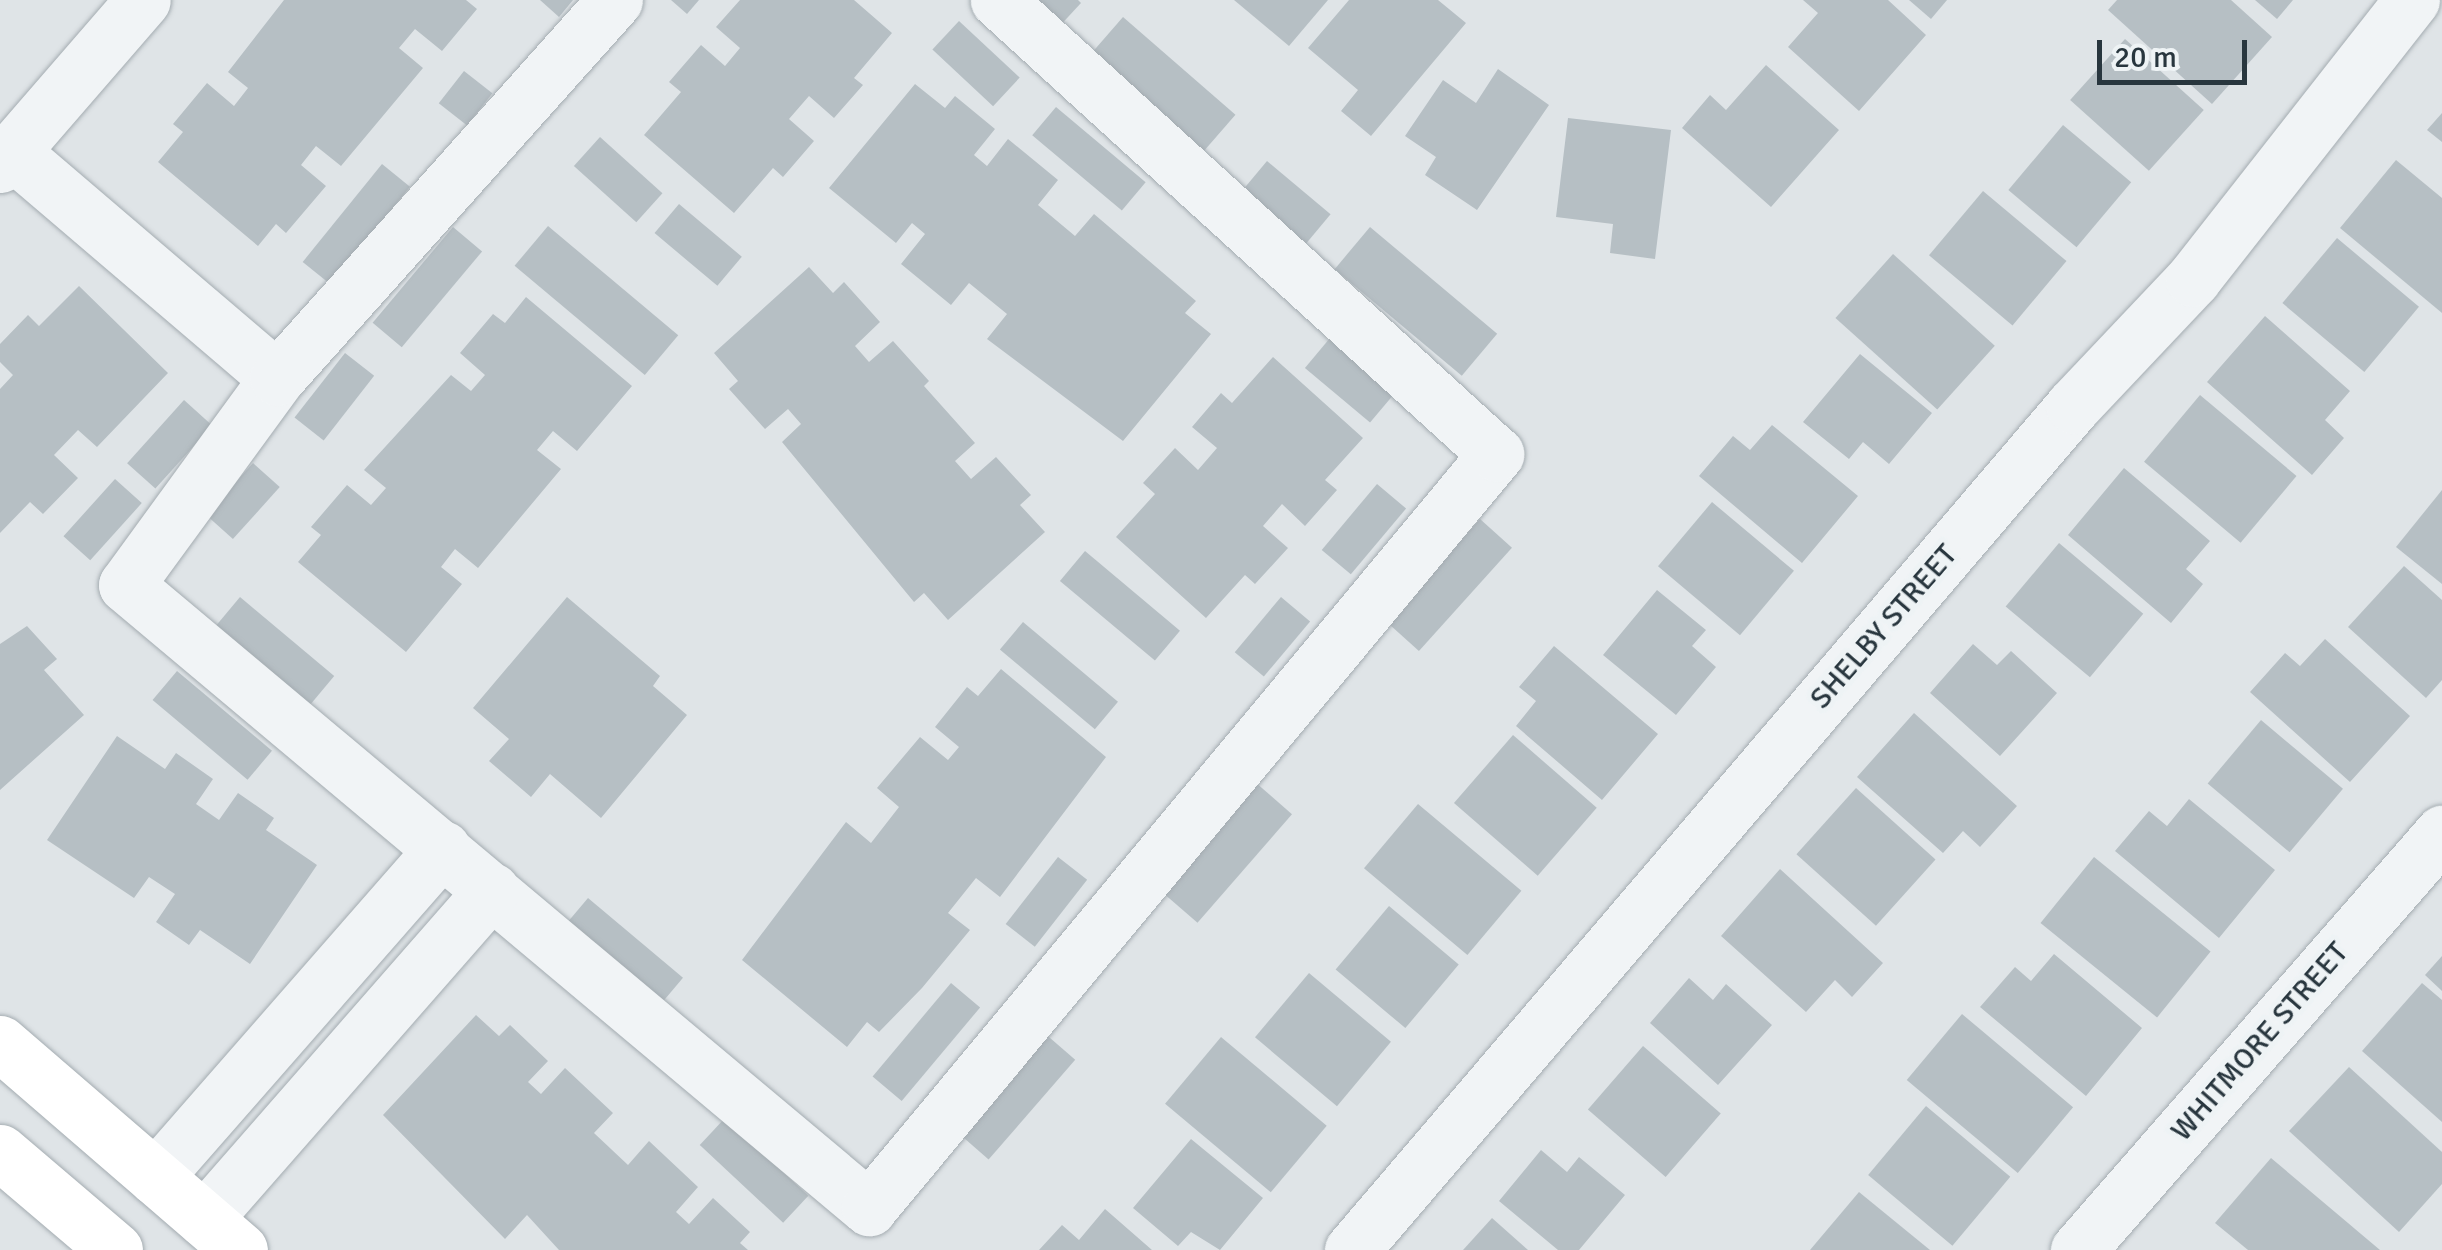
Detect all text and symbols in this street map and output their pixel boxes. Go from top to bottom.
scale bar [2102,20,2252,82]
text: 20 m [2114,39,2177,76]
street label: SHELBY STREET [1803,538,1965,716]
street label: WHITMORE STREET [2164,935,2356,1149]

